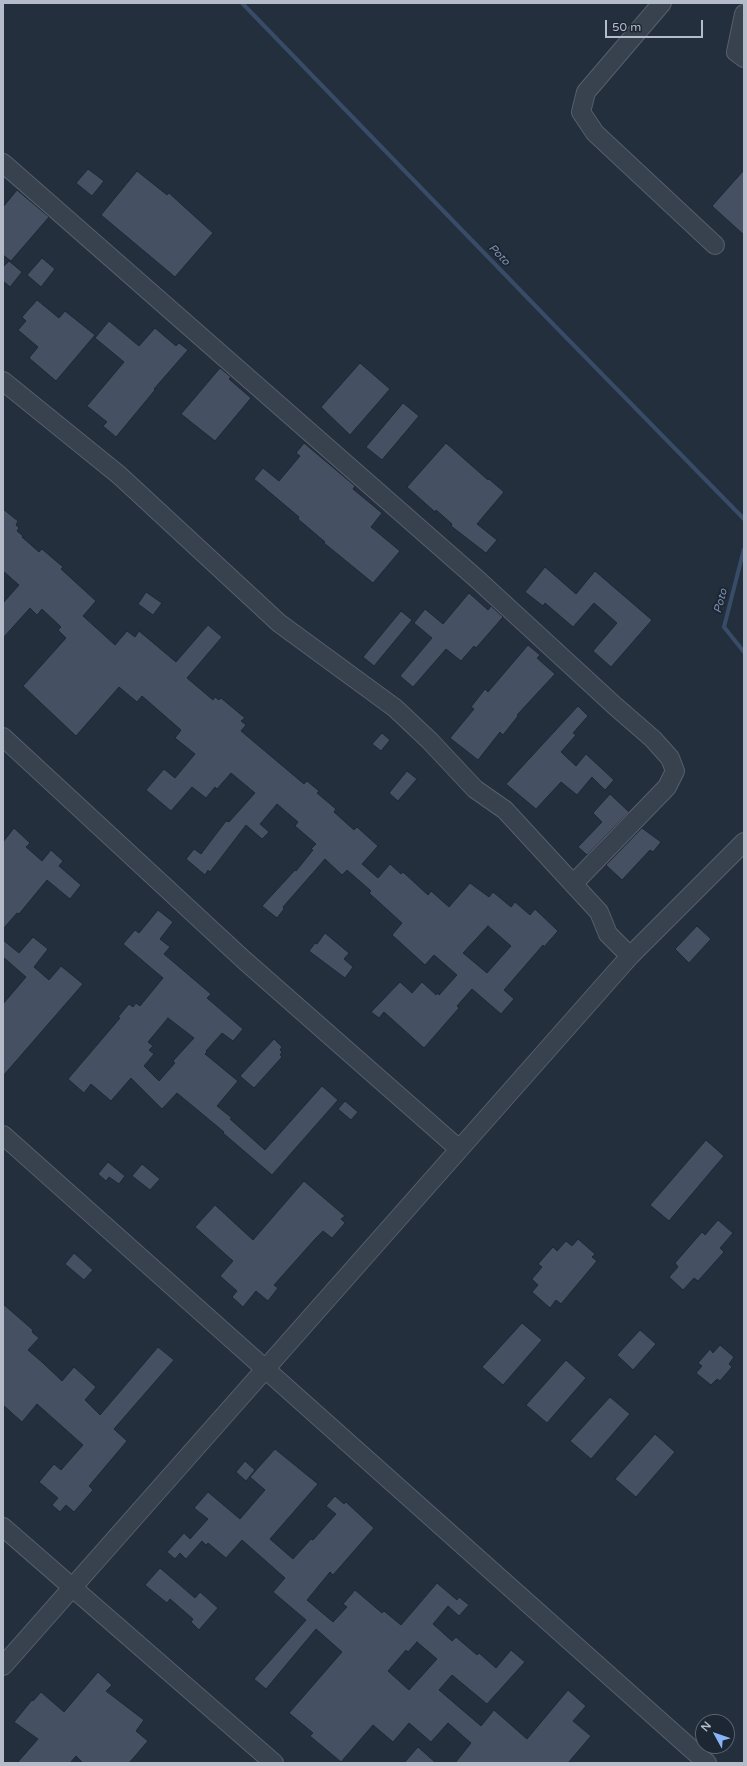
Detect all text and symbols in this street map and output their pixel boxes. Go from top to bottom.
scale bar [607,12,705,38]
text: 50 m [612,20,641,34]
water label: Poto [486,242,512,268]
water label: Poto [711,587,731,615]
north arrow [695,1714,735,1754]
text: N [698,1719,714,1734]

